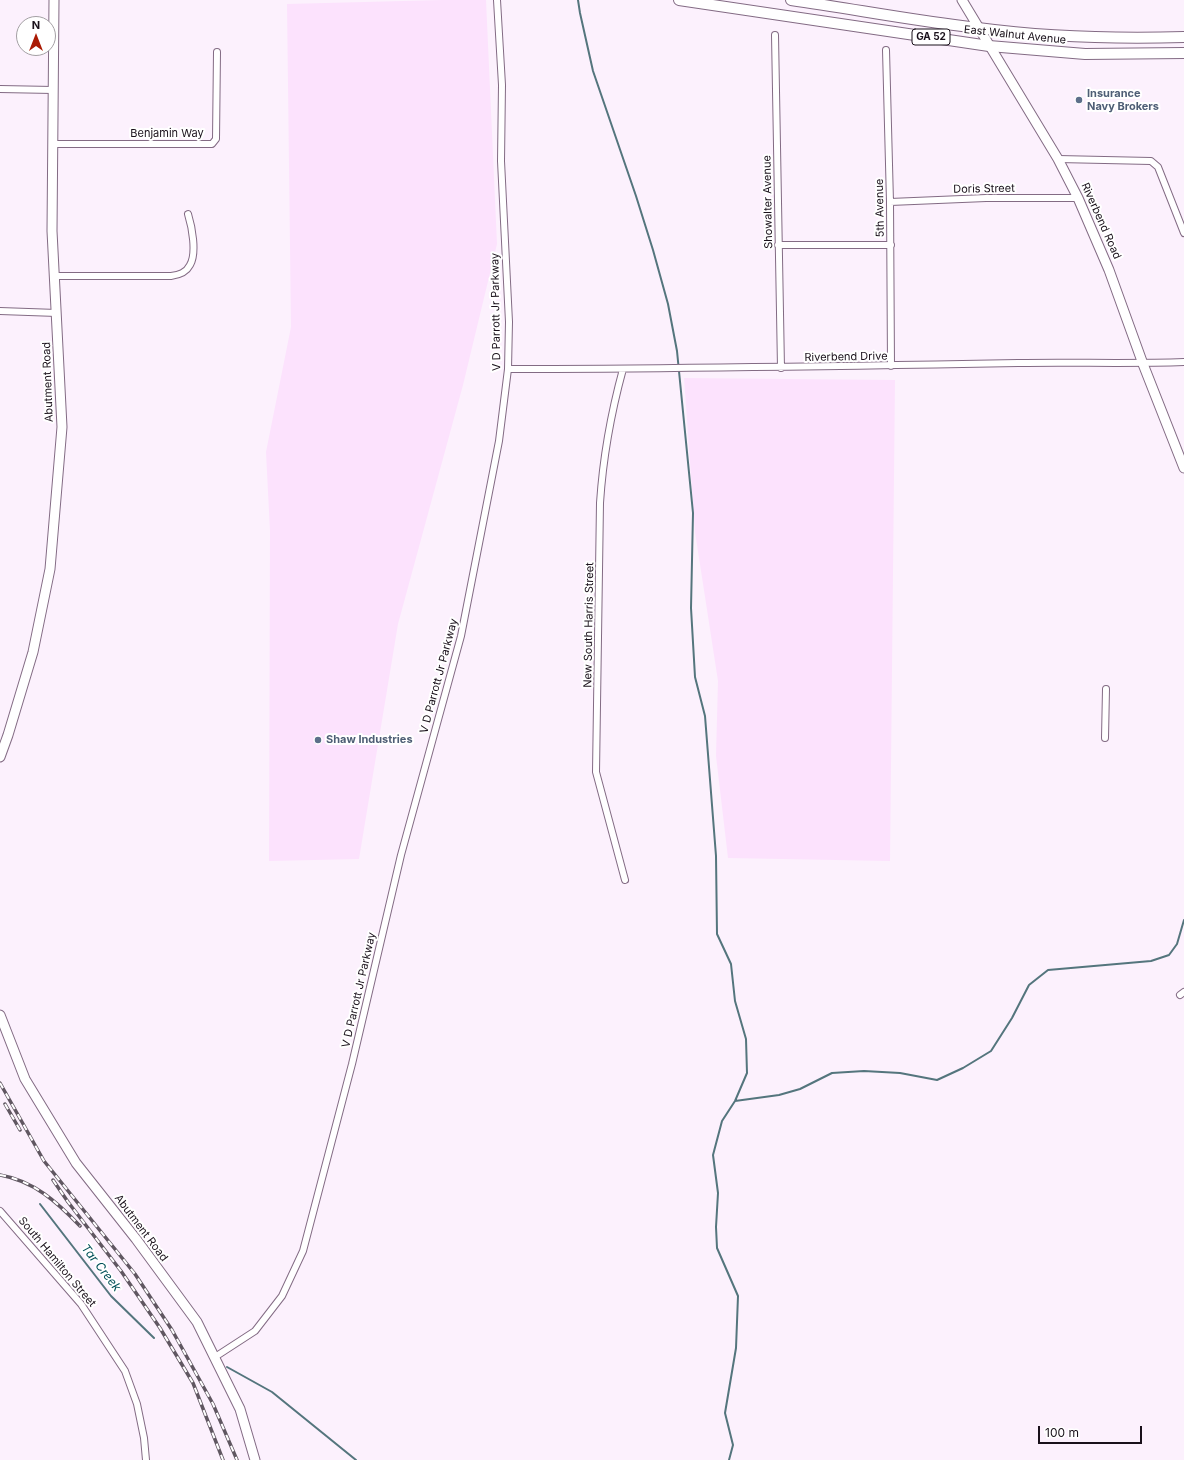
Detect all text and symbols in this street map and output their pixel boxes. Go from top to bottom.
north arrow [16,16,56,56]
text: N [32,18,40,32]
street label: East Walnut Avenue [963,23,1067,47]
road number: GA 52 [912,29,950,45]
place label: Insurance Navy Brokers [1087,87,1159,113]
marker: Insurance Navy Brokers [1074,95,1084,105]
street label: Benjamin Way [130,127,204,141]
street label: Showalter Avenue [761,155,775,249]
street label: 5th Avenue [873,179,887,237]
street label: Riverbend Road [1078,181,1124,261]
street label: Doris Street [953,182,1015,196]
street label: V D Parrott Jr Parkway [488,253,504,371]
street label: Abutment Road [40,342,56,422]
street label: Riverbend Drive [804,350,888,364]
street label: New South Harris Street [581,562,597,688]
street label: V D Parrott Jr Parkway [417,617,461,735]
place label: Shaw Industries [326,733,413,747]
marker: Shaw Industries [313,735,323,745]
street label: V D Parrott Jr Parkway [339,931,379,1049]
street label: Abutment Road [112,1192,170,1264]
street label: South Hamilton Street [15,1214,99,1310]
water label: Tar Creek [78,1242,124,1294]
scale bar [1040,1418,1144,1444]
text: 100 m [1045,1425,1079,1440]

